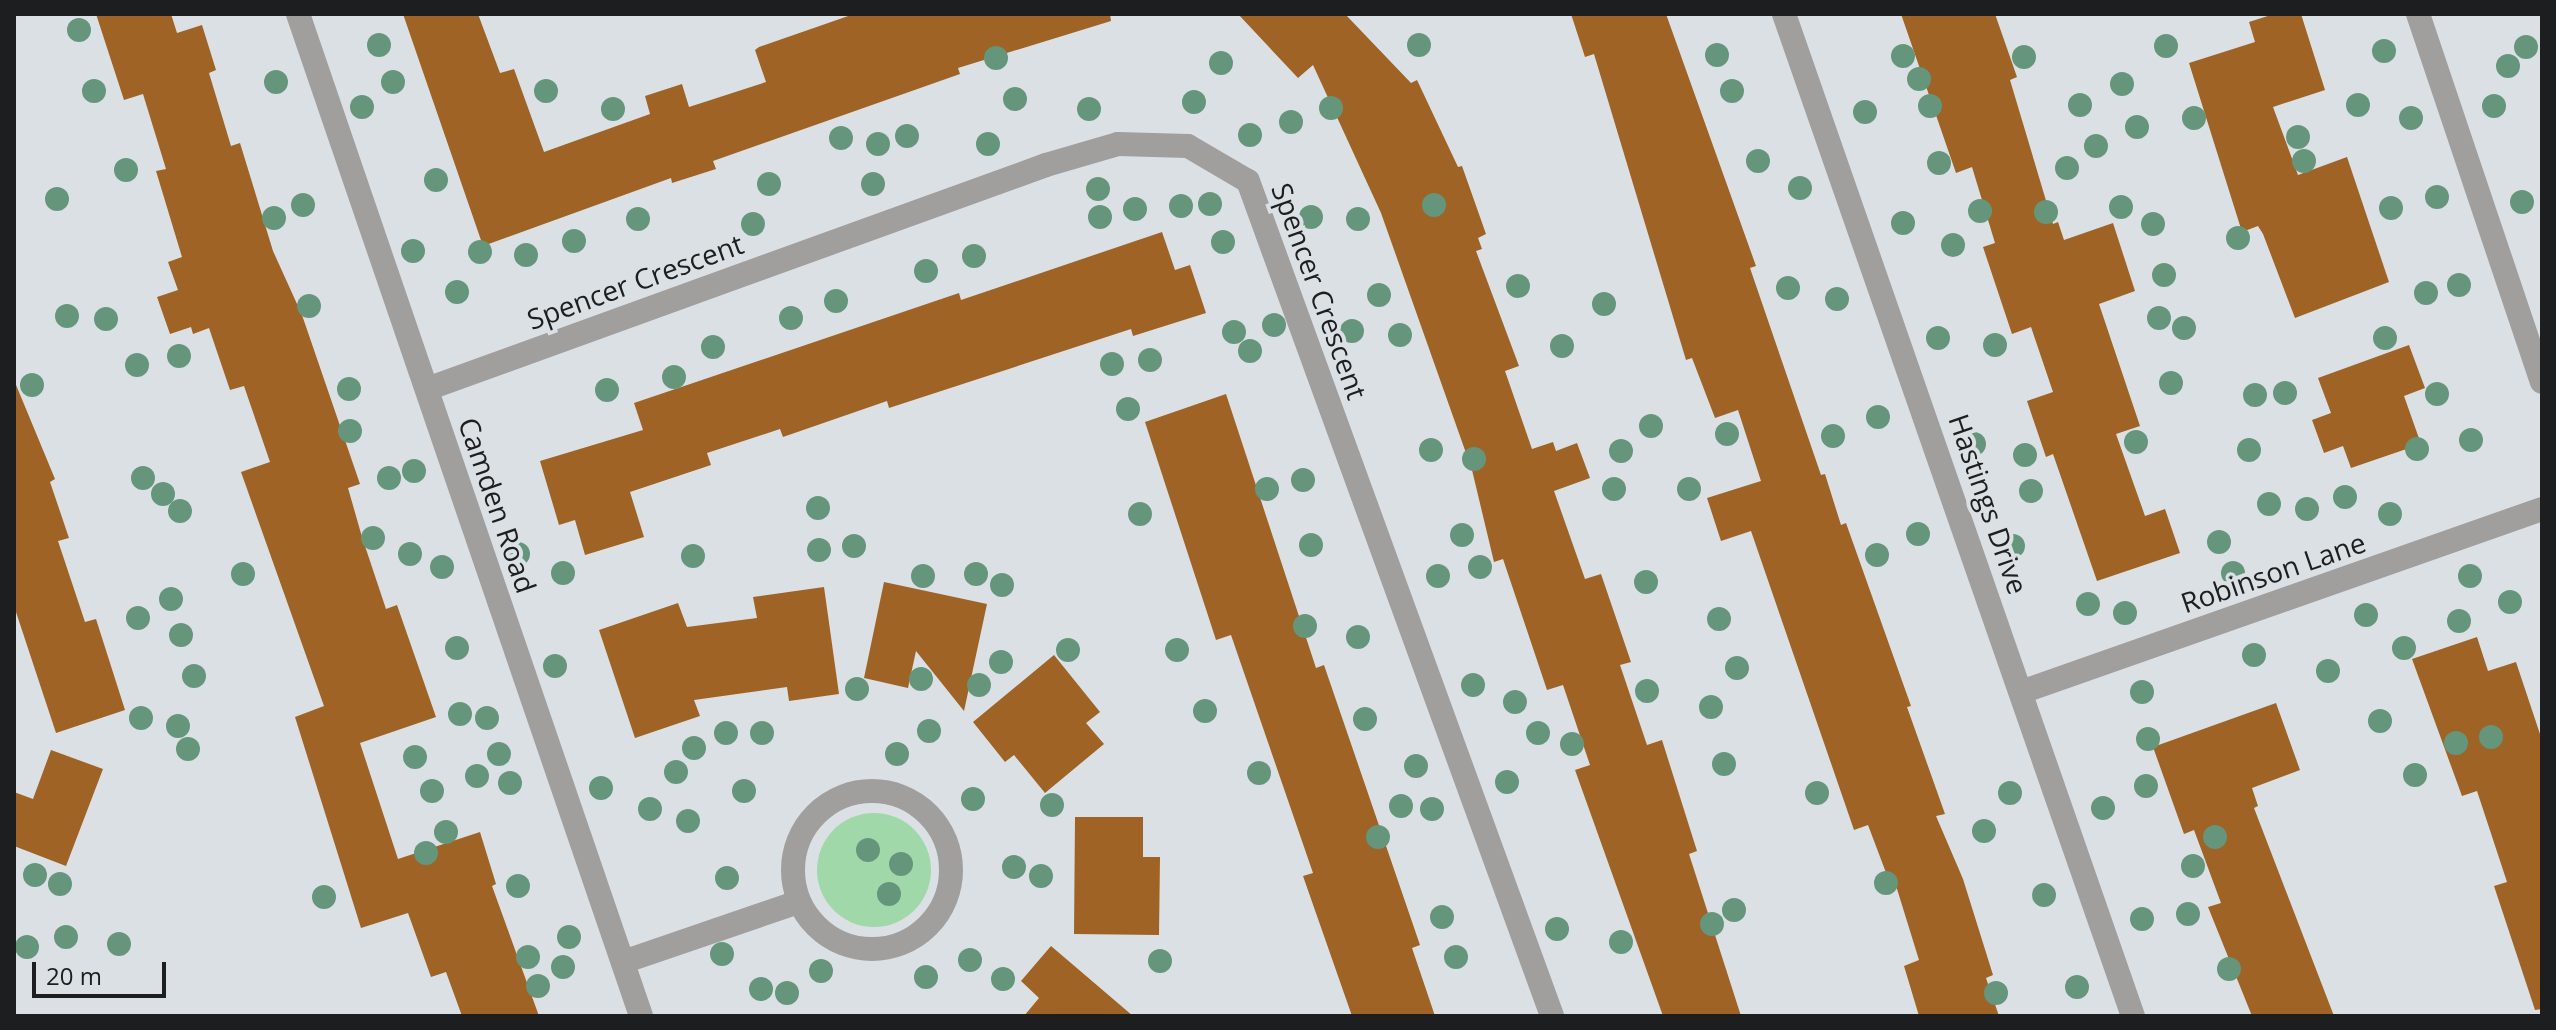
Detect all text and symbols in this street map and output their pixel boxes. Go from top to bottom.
street label: Spencer Crescent [1265,178,1375,404]
street label: Spencer Crescent [522,226,748,336]
street label: Hastings Drive [1942,410,2036,598]
street label: Camden Road [452,413,544,597]
street label: Robinson Lane [2176,525,2370,619]
scale bar [36,946,170,996]
text: 20 m [46,959,102,992]

